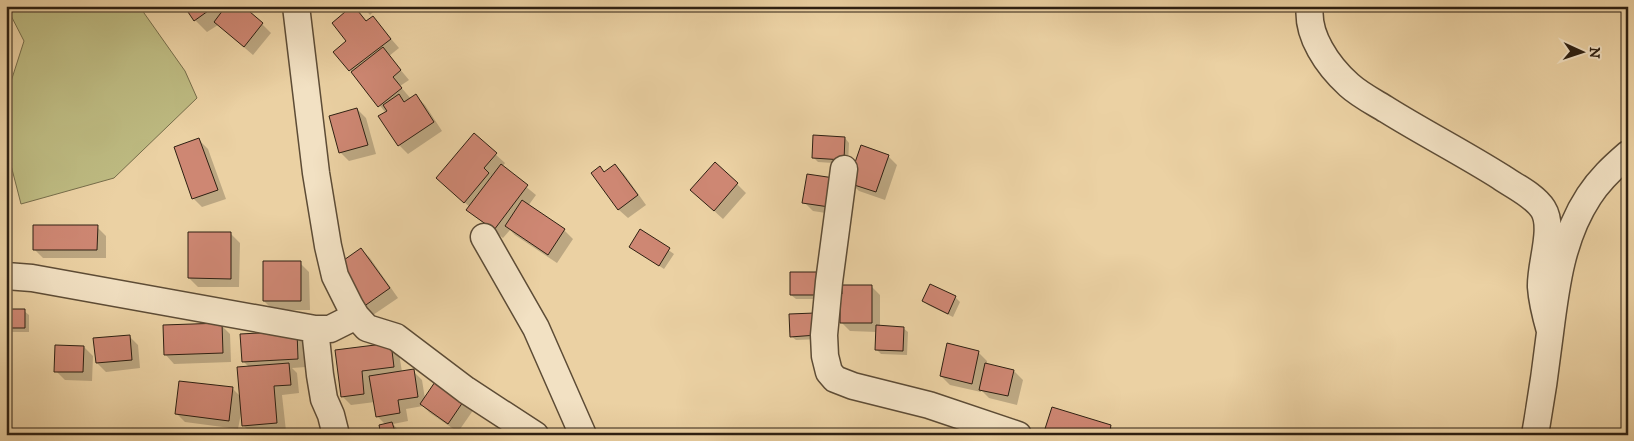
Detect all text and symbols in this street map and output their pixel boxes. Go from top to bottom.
north arrow [1556,28,1606,78]
text: N [1585,46,1603,59]

